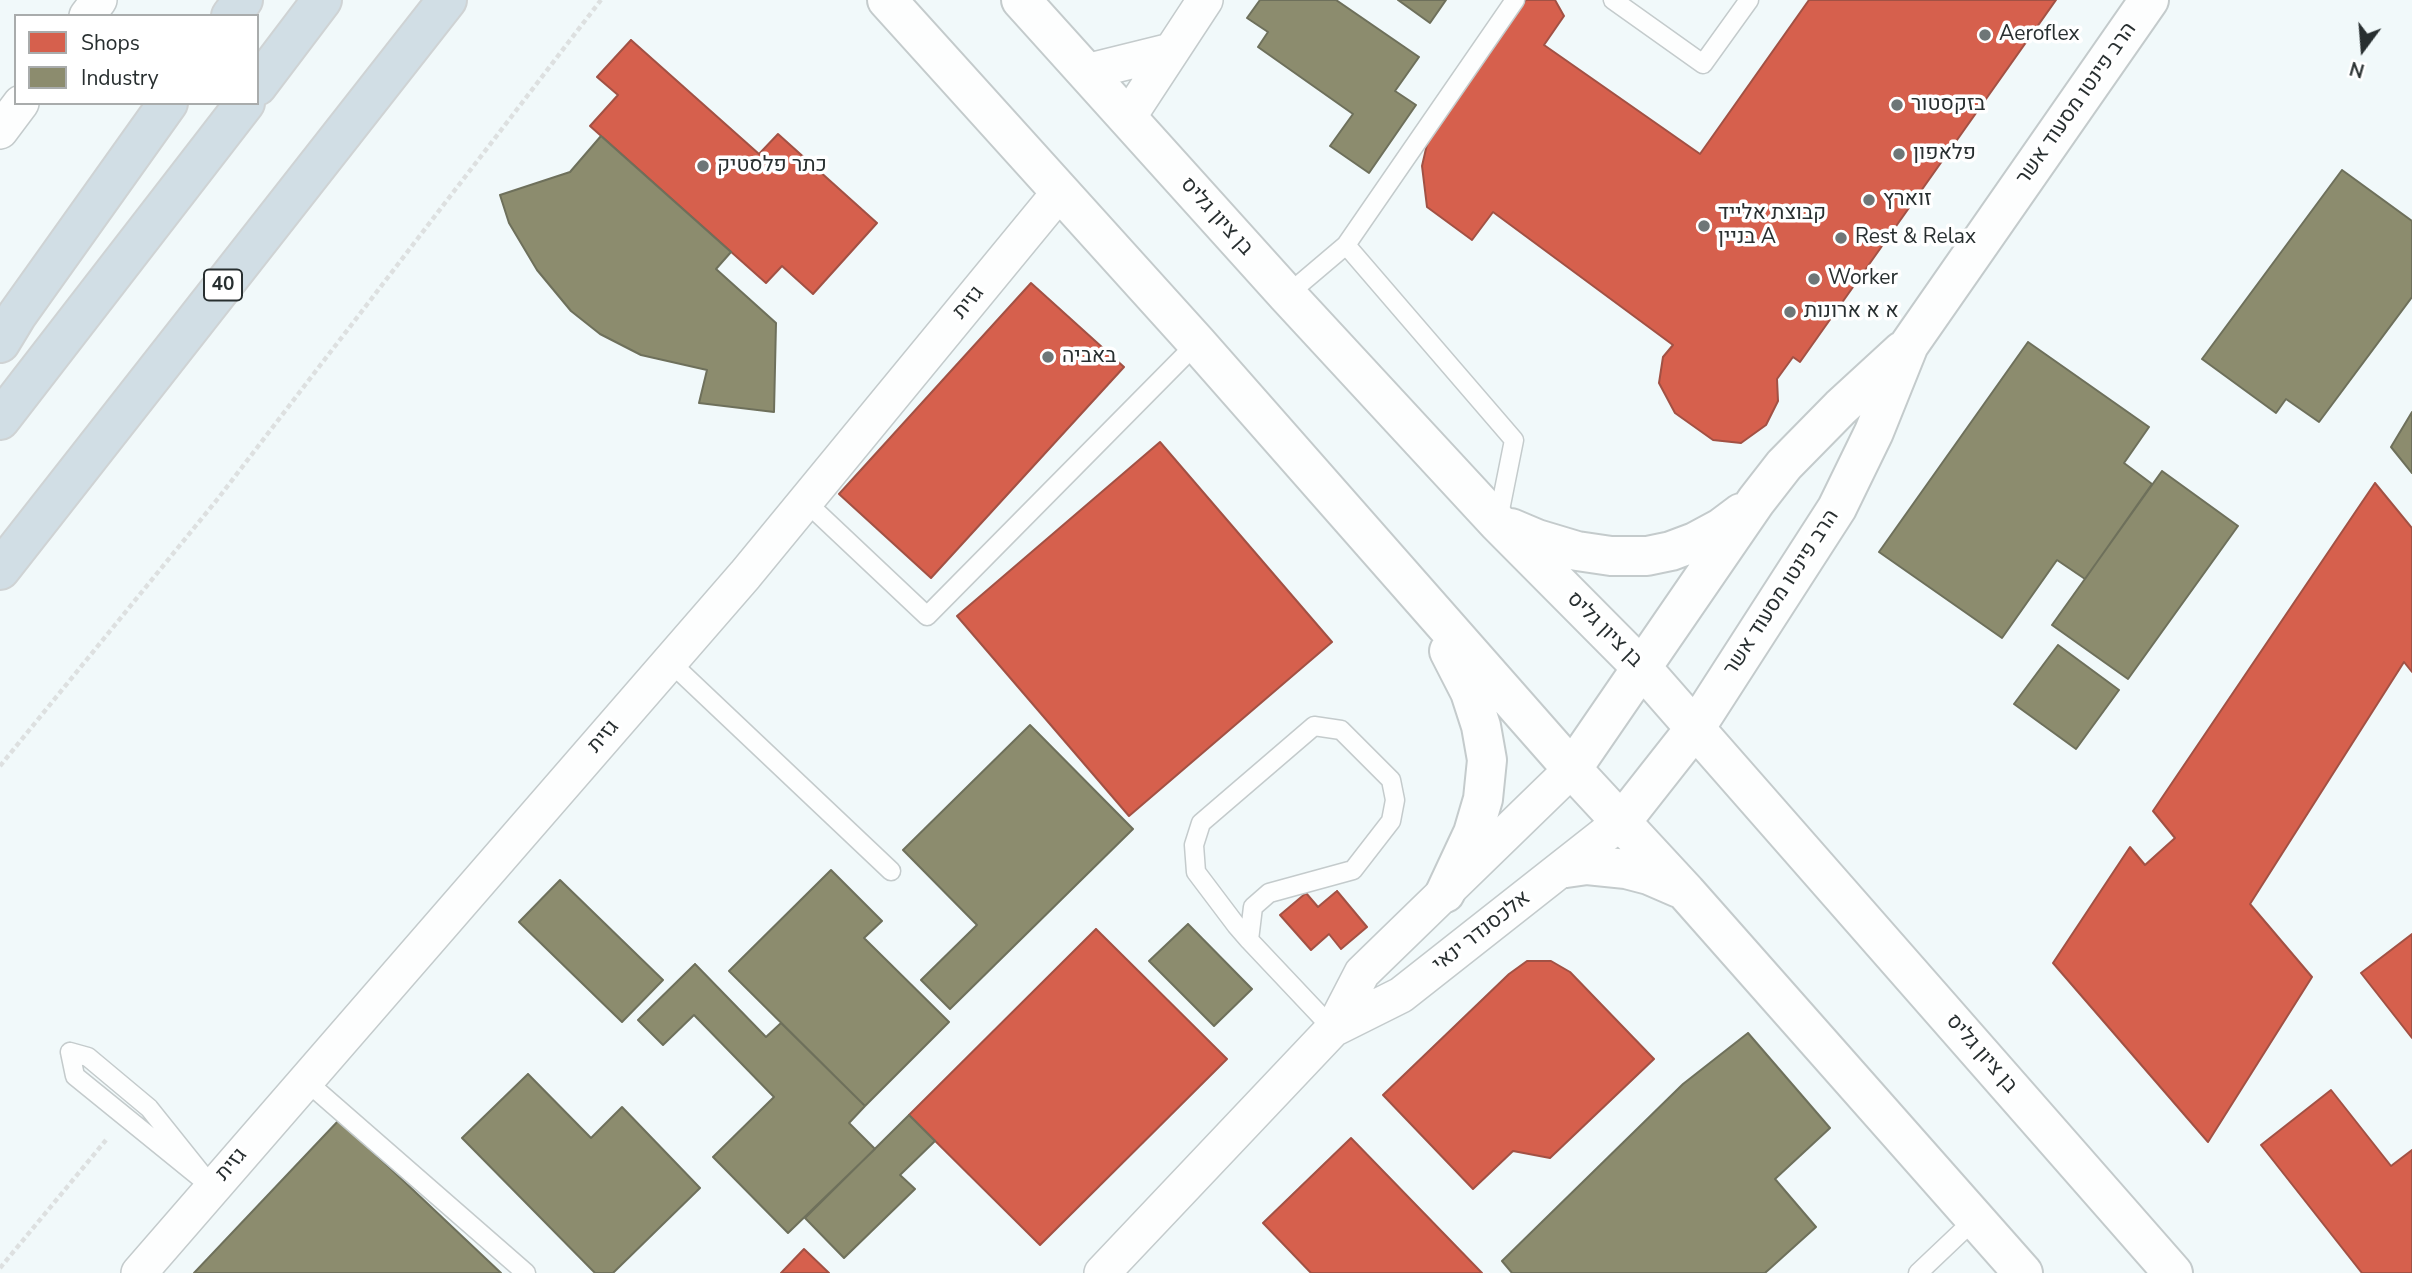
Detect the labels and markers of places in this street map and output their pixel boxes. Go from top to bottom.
place label: Aeroflex [1999,22,2080,48]
marker: Aeroflex [1977,27,1993,43]
place label: בזקסטור [1911,92,1985,118]
marker: בזקסטור [1889,97,1905,113]
place label: פלאפון [1913,141,1976,167]
marker: פלאפון [1891,146,1907,162]
place label: כתר פלסטיק [717,153,827,179]
marker: כתר פלסטיק [695,158,711,174]
place label: זוארץ [1883,187,1932,213]
marker: זוארץ [1861,192,1877,208]
place label: קבוצת אלייד בניין A [1718,201,1826,251]
marker: קבוצת אלייד בניין A [1696,218,1712,234]
place label: Rest & Relax [1855,225,1976,251]
marker: Rest & Relax [1833,230,1849,246]
place label: Worker [1828,266,1898,292]
marker: Worker [1806,271,1822,287]
place label: א א ארונות [1804,299,1899,325]
marker: א א ארונות [1782,304,1798,320]
place label: באביה [1062,344,1116,370]
marker: באביה [1040,349,1056,365]

